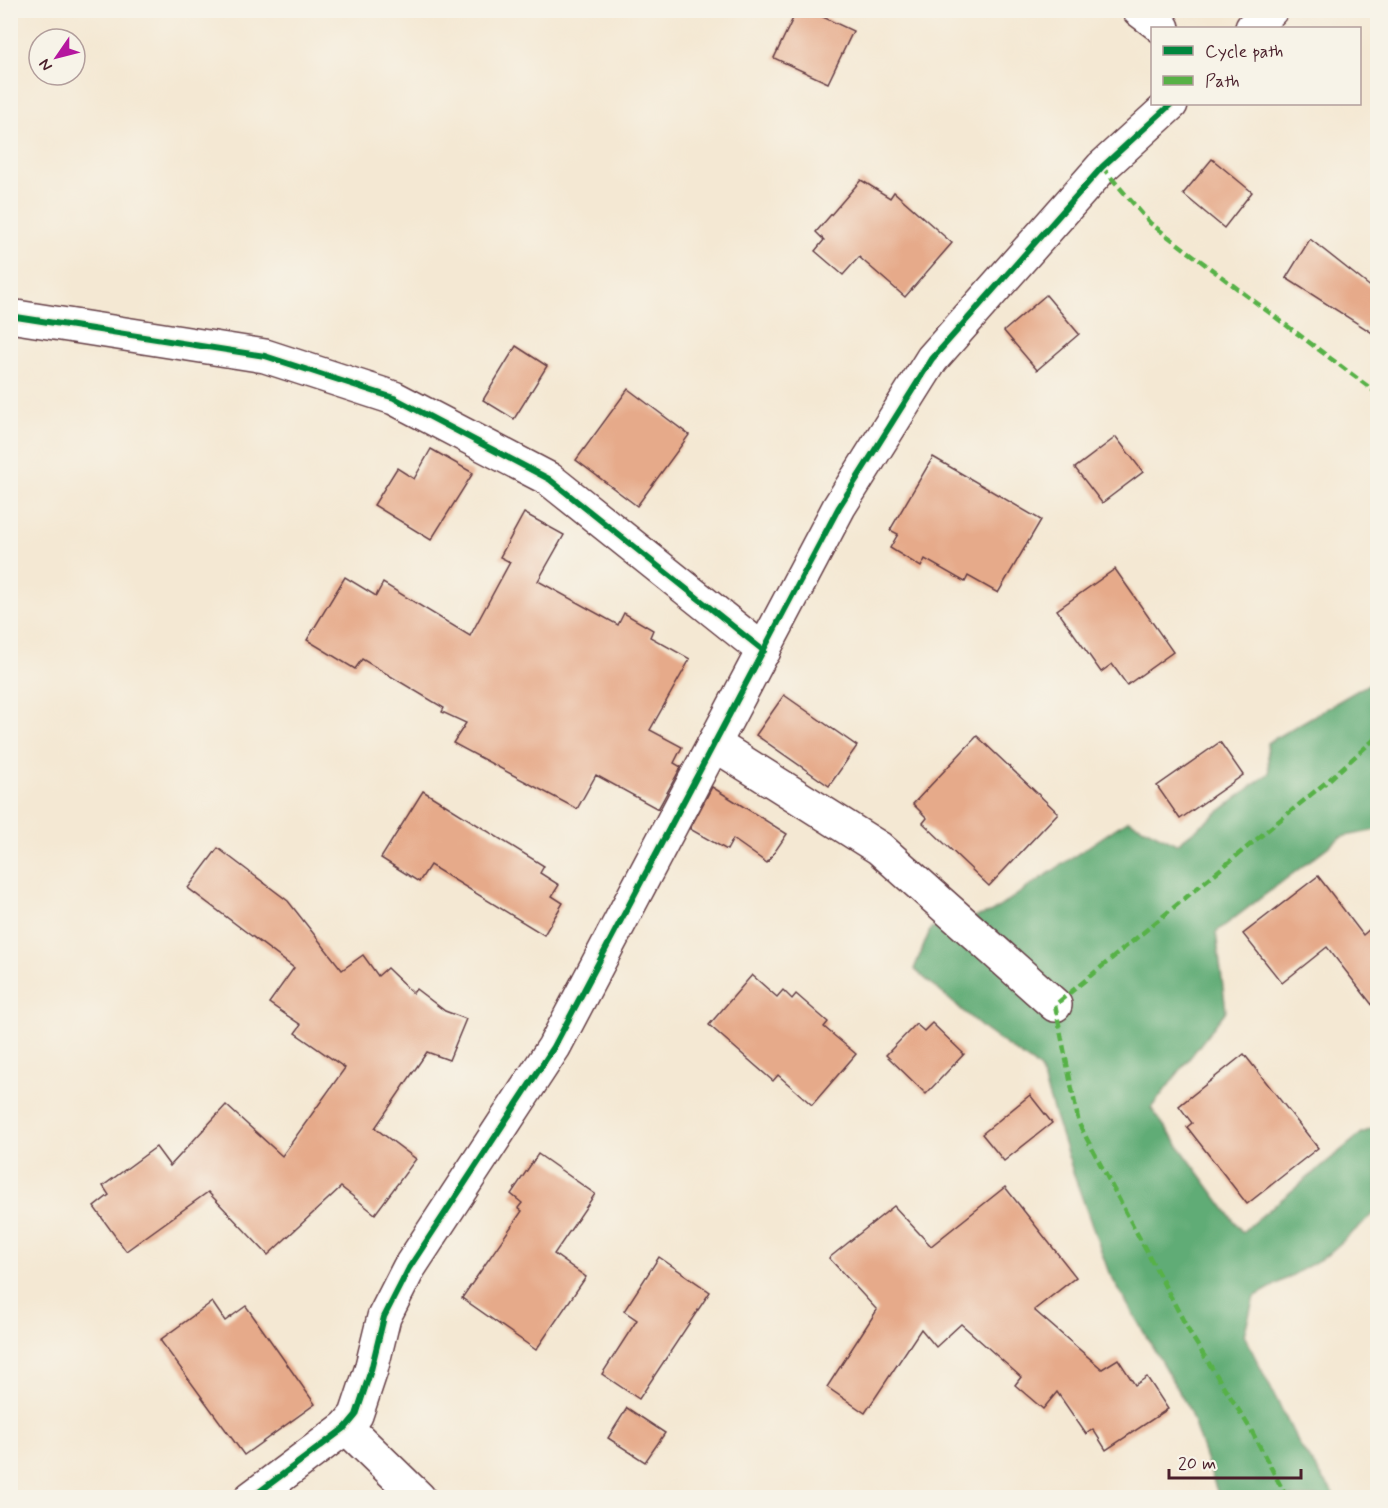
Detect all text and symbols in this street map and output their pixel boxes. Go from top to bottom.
north arrow [27,27,87,87]
legend [1151,27,1361,105]
text: Cycle path [1205,40,1283,64]
text: N [34,54,58,75]
text: Path [1205,70,1240,94]
scale bar [1169,1442,1301,1480]
text: 20 m [1178,1452,1216,1476]

